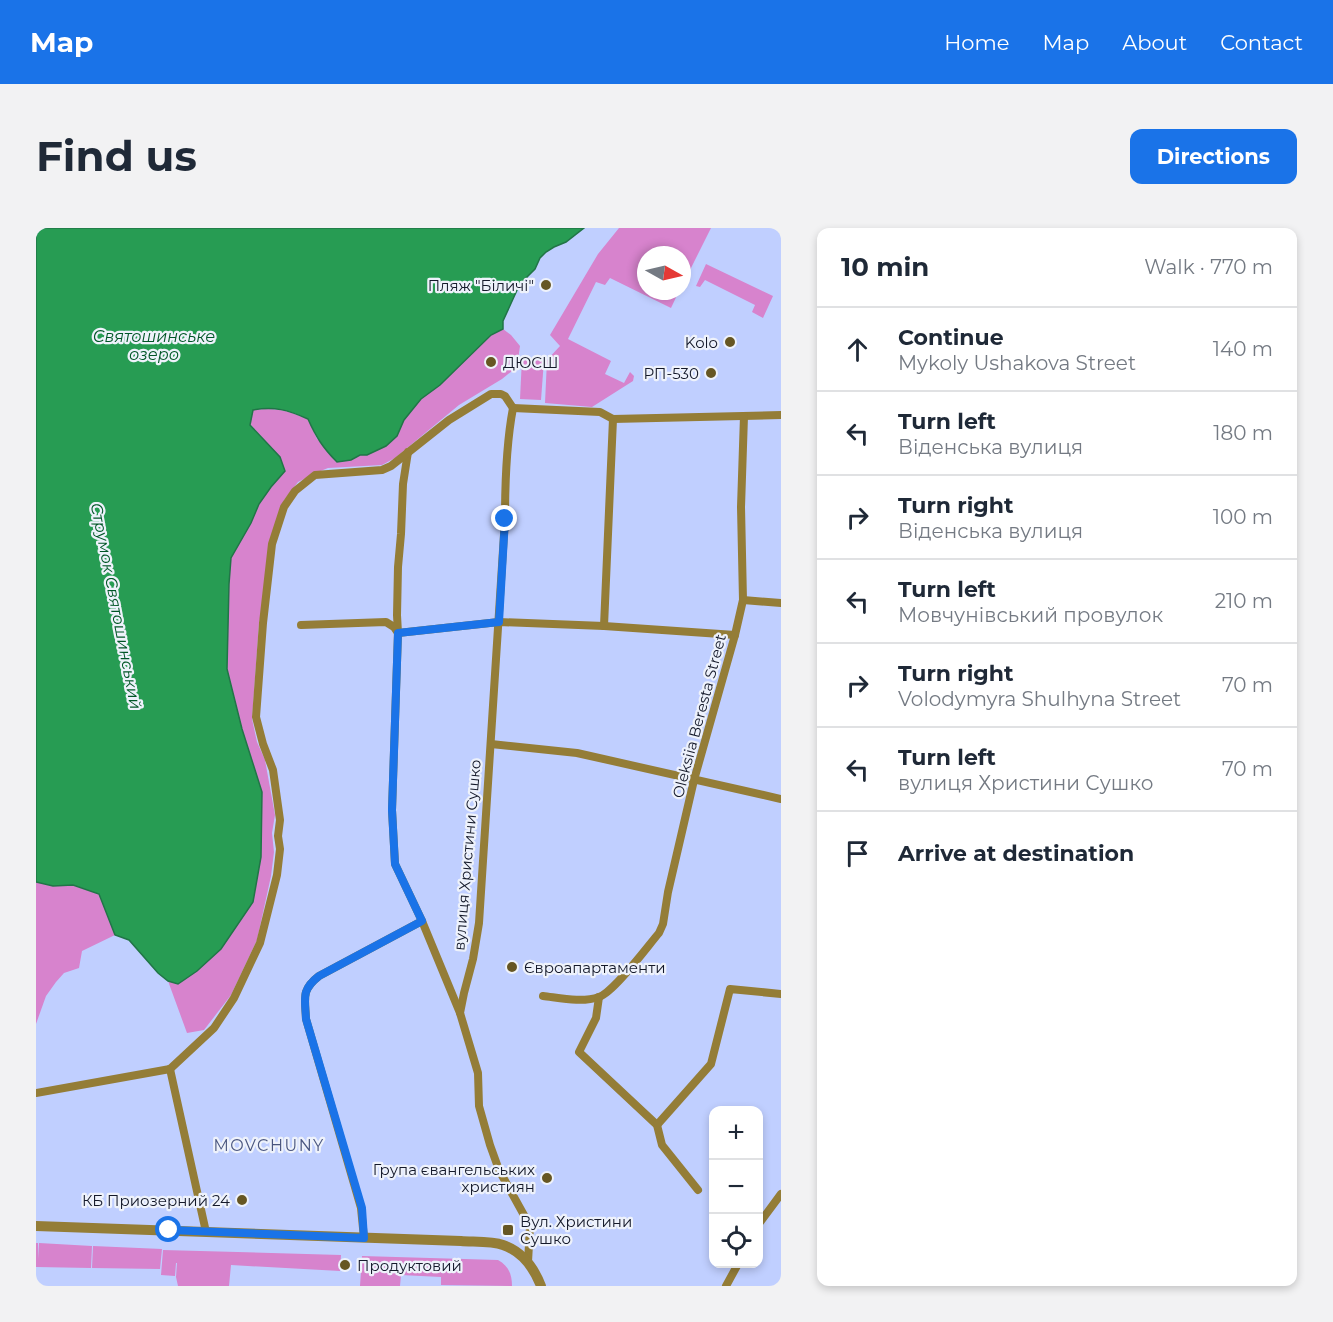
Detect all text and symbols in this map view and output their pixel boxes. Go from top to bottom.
text: Map [30,25,93,59]
text: Home [944,30,1009,55]
text: Map [1042,30,1089,55]
text: About [1122,30,1187,55]
text: Contact [1220,30,1303,55]
button: Directions [1130,129,1297,184]
text: Find us [36,130,197,182]
north arrow [637,246,691,300]
text: 10 min [841,251,929,283]
text: Walk · 770 m [1144,255,1273,279]
place label: Пляж "Біличі" [428,276,534,295]
marker: Пляж "Біличі" [539,278,553,292]
text: Continue [898,324,1004,351]
water label: Святошинське озеро [93,327,215,364]
place label: Kolo [685,333,718,352]
icon: ahead [841,333,874,366]
marker: Kolo [723,335,737,349]
text: 140 m [1213,337,1273,361]
text: Mykoly Ushakova Street [898,351,1136,375]
place label: ДЮСШ [503,353,558,372]
marker: ДЮСШ [484,355,498,369]
place label: РП-530 [644,364,699,383]
marker: РП-530 [704,366,718,380]
text: Turn left [898,408,996,435]
icon: left [841,417,874,450]
text: 180 m [1213,421,1273,445]
text: Віденська вулиця [898,435,1083,459]
text: Turn right [898,492,1013,519]
water label: Струмок Святошинський [87,501,145,711]
icon: right [841,501,874,534]
route end [491,505,517,531]
text: 100 m [1213,505,1273,529]
text: Віденська вулиця [898,519,1083,543]
text: Turn left [898,576,996,603]
icon: left [841,585,874,618]
text: 210 m [1215,589,1273,613]
text: Мовчунівський провулок [898,603,1163,627]
street label: Oleksiia Beresta Street [668,632,730,800]
text: Turn right [898,660,1013,687]
icon: right [841,669,874,702]
text: 70 m [1222,673,1273,697]
text: Volodymyra Shulhyna Street [898,687,1181,711]
text: Turn left [898,744,996,771]
icon: left [841,753,874,786]
text: 70 m [1222,757,1273,781]
street label: вулиця Христини Сушко [449,759,485,951]
text: вулиця Христини Сушко [898,771,1153,795]
icon: arrive [841,837,874,870]
text: Arrive at destination [898,840,1134,867]
place label: Євроапартаменти [524,958,666,977]
marker: Євроапартаменти [505,960,519,974]
map controls [709,1106,763,1268]
button: + [709,1106,763,1160]
district label: MOVCHUNY [213,1136,325,1155]
place label: Група євангельських християн [373,1160,535,1196]
button: − [709,1160,763,1214]
marker: Група євангельських християн [540,1171,554,1185]
place label: КБ Приозерний 24 [82,1191,230,1210]
marker: КБ Приозерний 24 [235,1193,249,1207]
place label: Вул. Христини Сушко [520,1212,632,1248]
button: locate [709,1214,763,1268]
route start [155,1216,181,1242]
marker: Вул. Христини Сушко [501,1223,515,1237]
place label: Продуктовий [357,1256,462,1275]
marker: Продуктовий [338,1258,352,1272]

